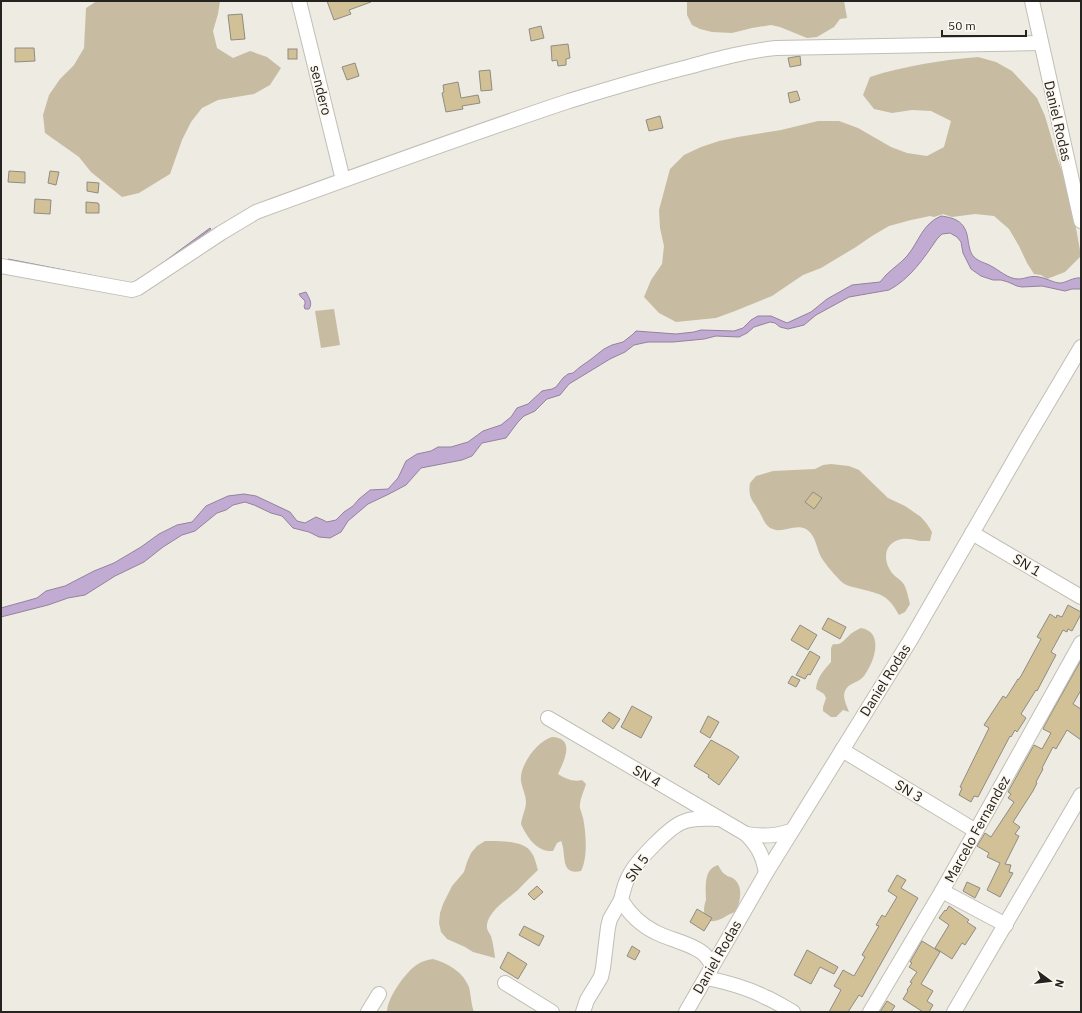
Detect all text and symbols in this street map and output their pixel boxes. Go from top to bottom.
scale bar [942,12,1026,38]
text: 50 m [948,18,976,33]
street label: sendero [306,63,336,117]
street label: Daniel Rodas [1040,79,1076,163]
street label: SN 1 [1010,550,1044,580]
street label: Daniel Rodas [856,640,914,720]
street label: SN 4 [630,761,664,791]
street label: Marcelo Fernandez [940,772,1014,886]
street label: SN 3 [892,776,926,806]
street label: SN 5 [621,851,653,885]
street label: Daniel Rodas [689,917,745,997]
north arrow [1030,961,1070,1001]
text: N [1052,978,1067,989]

